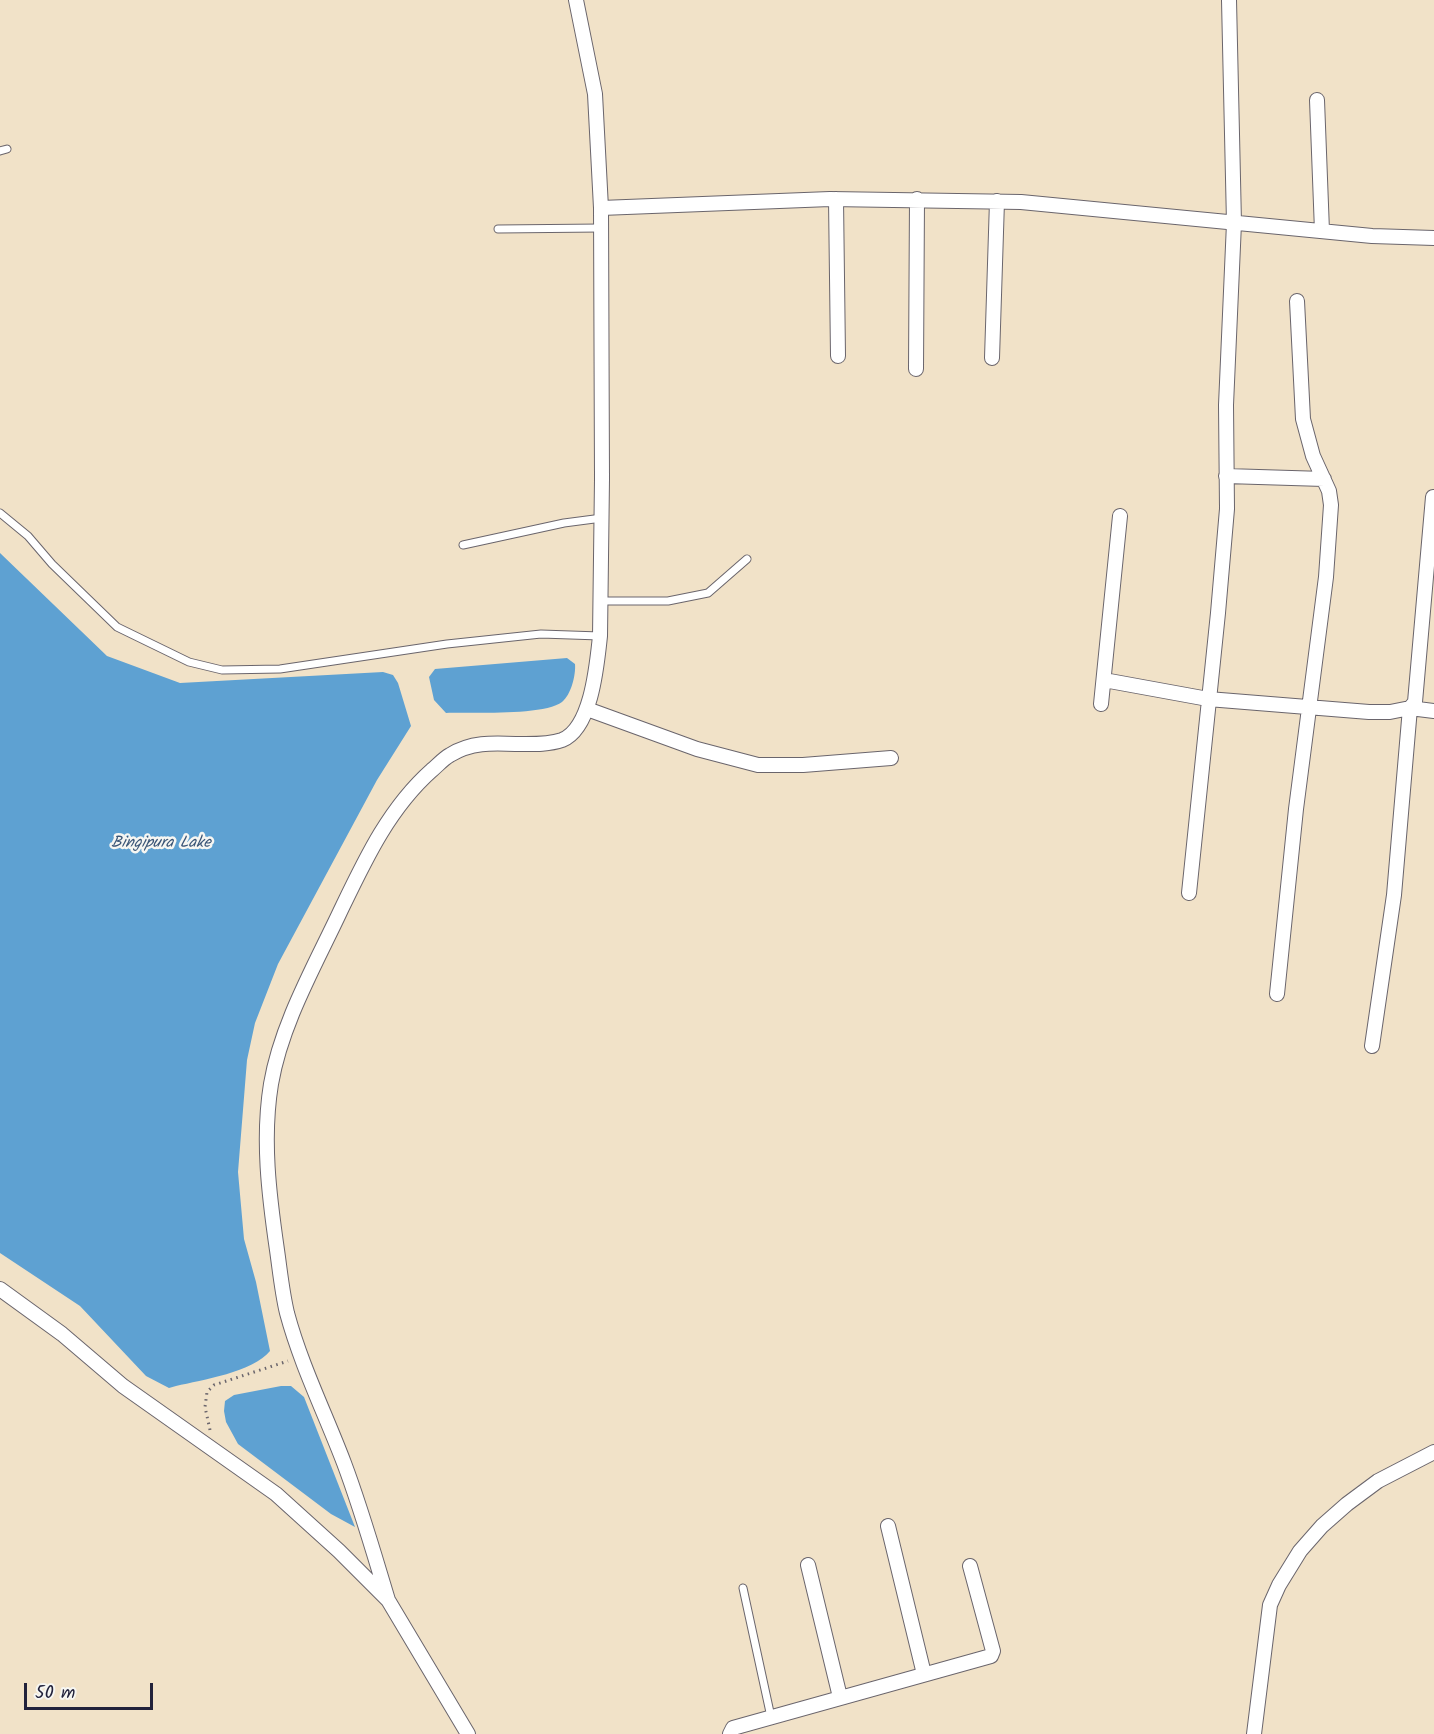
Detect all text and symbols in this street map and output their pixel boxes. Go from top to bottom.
water label: Bingipura Lake [111,834,211,854]
scale bar [27,1671,156,1709]
text: 50 m [35,1679,75,1708]

